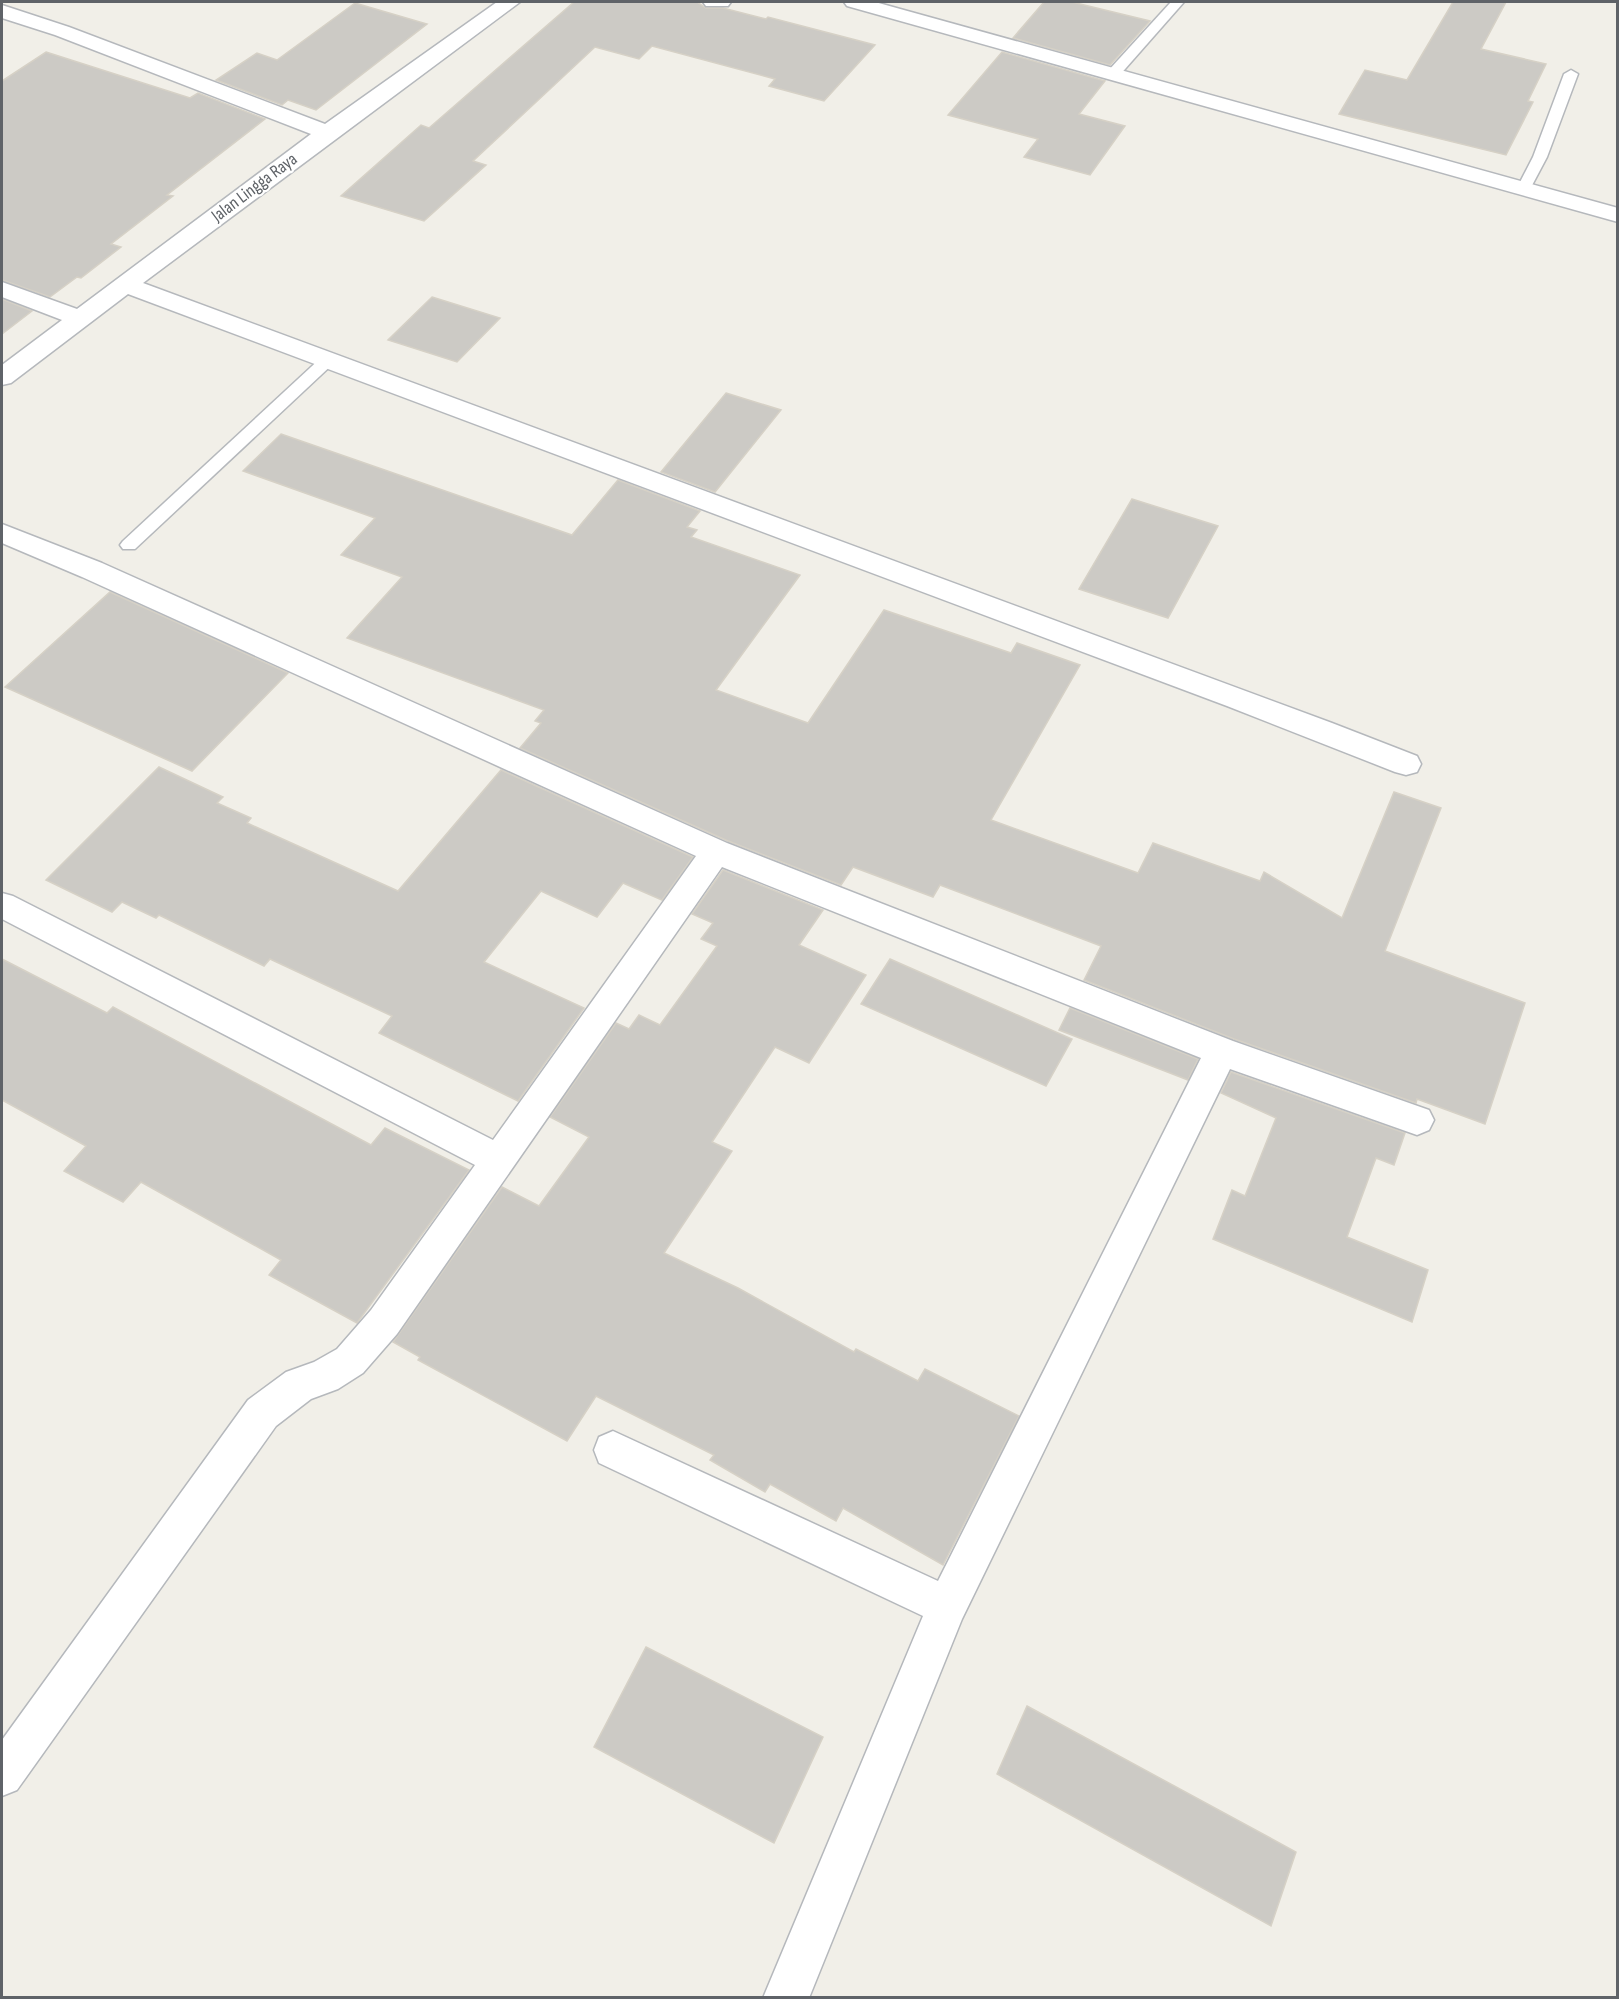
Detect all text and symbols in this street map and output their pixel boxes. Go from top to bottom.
street label: Jalan Lingga Raya [207,148,301,227]

